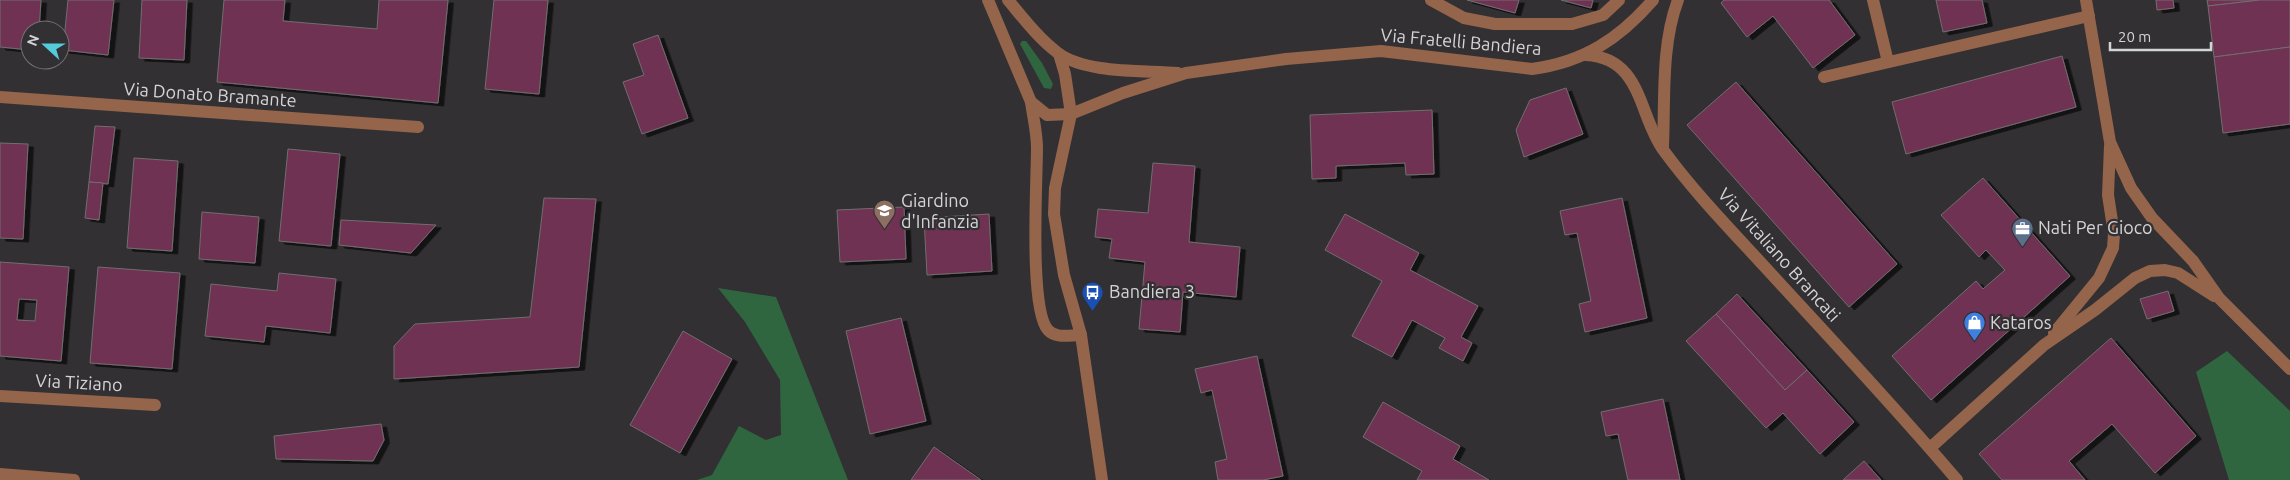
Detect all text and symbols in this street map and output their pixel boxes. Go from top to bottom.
north arrow [20,20,70,70]
scale bar [2110,20,2211,52]
street label: Via Fratelli Bandiera [1380,24,1543,58]
text: 20 m [2118,28,2151,45]
text: N [24,33,42,48]
street label: Via Donato Bramante [123,78,297,110]
street label: Via Vitaliano Brancati [1715,184,1845,325]
place label: Giardino d'Infanzia [901,190,979,231]
school or university icon: Giardino d'Infanzia [873,199,897,230]
office icon: Nati Per Gioco [2010,216,2034,247]
place label: Nati Per Gioco [2038,217,2153,237]
bus stop icon: Bandiera 3 [1081,280,1105,311]
place label: Bandiera 3 [1109,281,1195,301]
shop icon: Kataros [1962,311,1986,342]
place label: Kataros [1990,312,2052,332]
street label: Via Tiziano [35,370,123,394]

